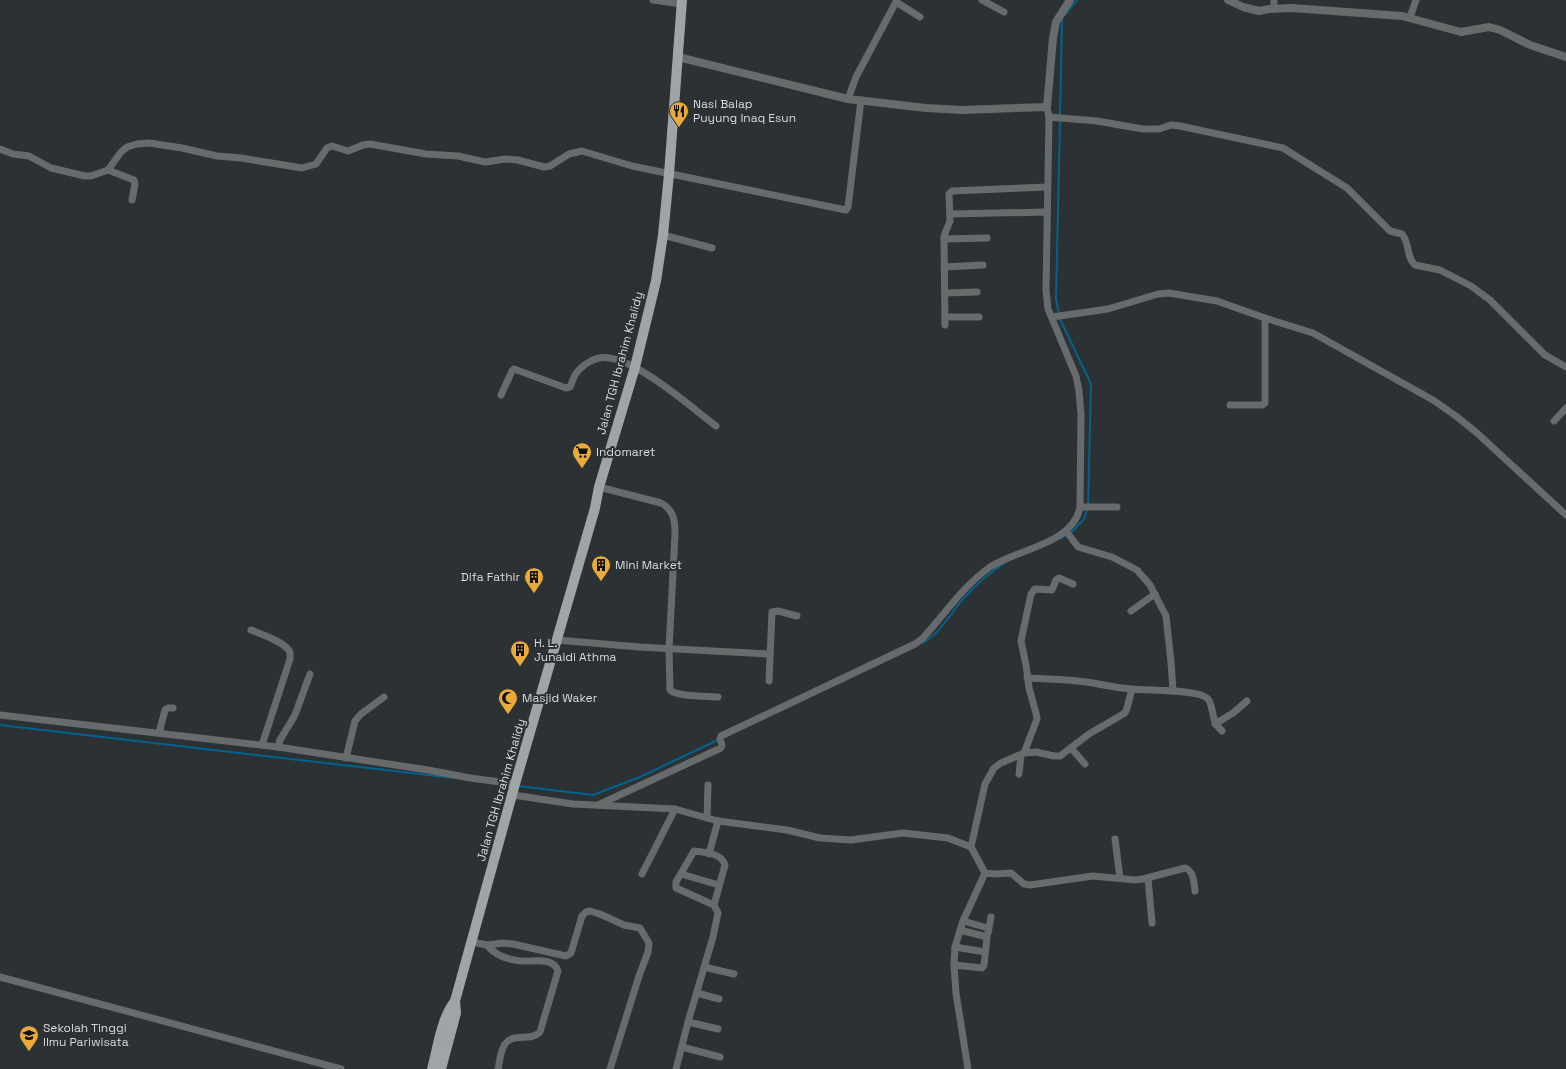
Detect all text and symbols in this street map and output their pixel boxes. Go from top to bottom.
place label: Nasi Balap Puyung Inaq Esun [693,96,796,126]
restaurant icon: Nasi Balap Puyung Inaq Esun [668,100,690,128]
street label: Jalan TGH Ibrahim Khalidy [593,290,647,436]
supermarket icon: Indomaret [571,441,593,469]
place label: Indomaret [596,444,655,460]
building icon: Mini Market [590,554,612,582]
place label: Mini Market [615,557,682,573]
building icon: Difa Fathir [523,566,545,594]
place label: Difa Fathir [461,569,520,585]
place label: H. L. Junaidi Athma [534,635,616,665]
building icon: H. L. Junaidi Athma [509,639,531,667]
mosque icon: Masjid Waker [497,687,519,715]
place label: Masjid Waker [522,690,598,706]
street label: Jalan TGH Ibrahim Khalidy [473,717,529,863]
place label: Sekolah Tinggi Ilmu Pariwisata [43,1020,129,1050]
school or university icon: Sekolah Tinggi Ilmu Pariwisata [18,1024,40,1052]

